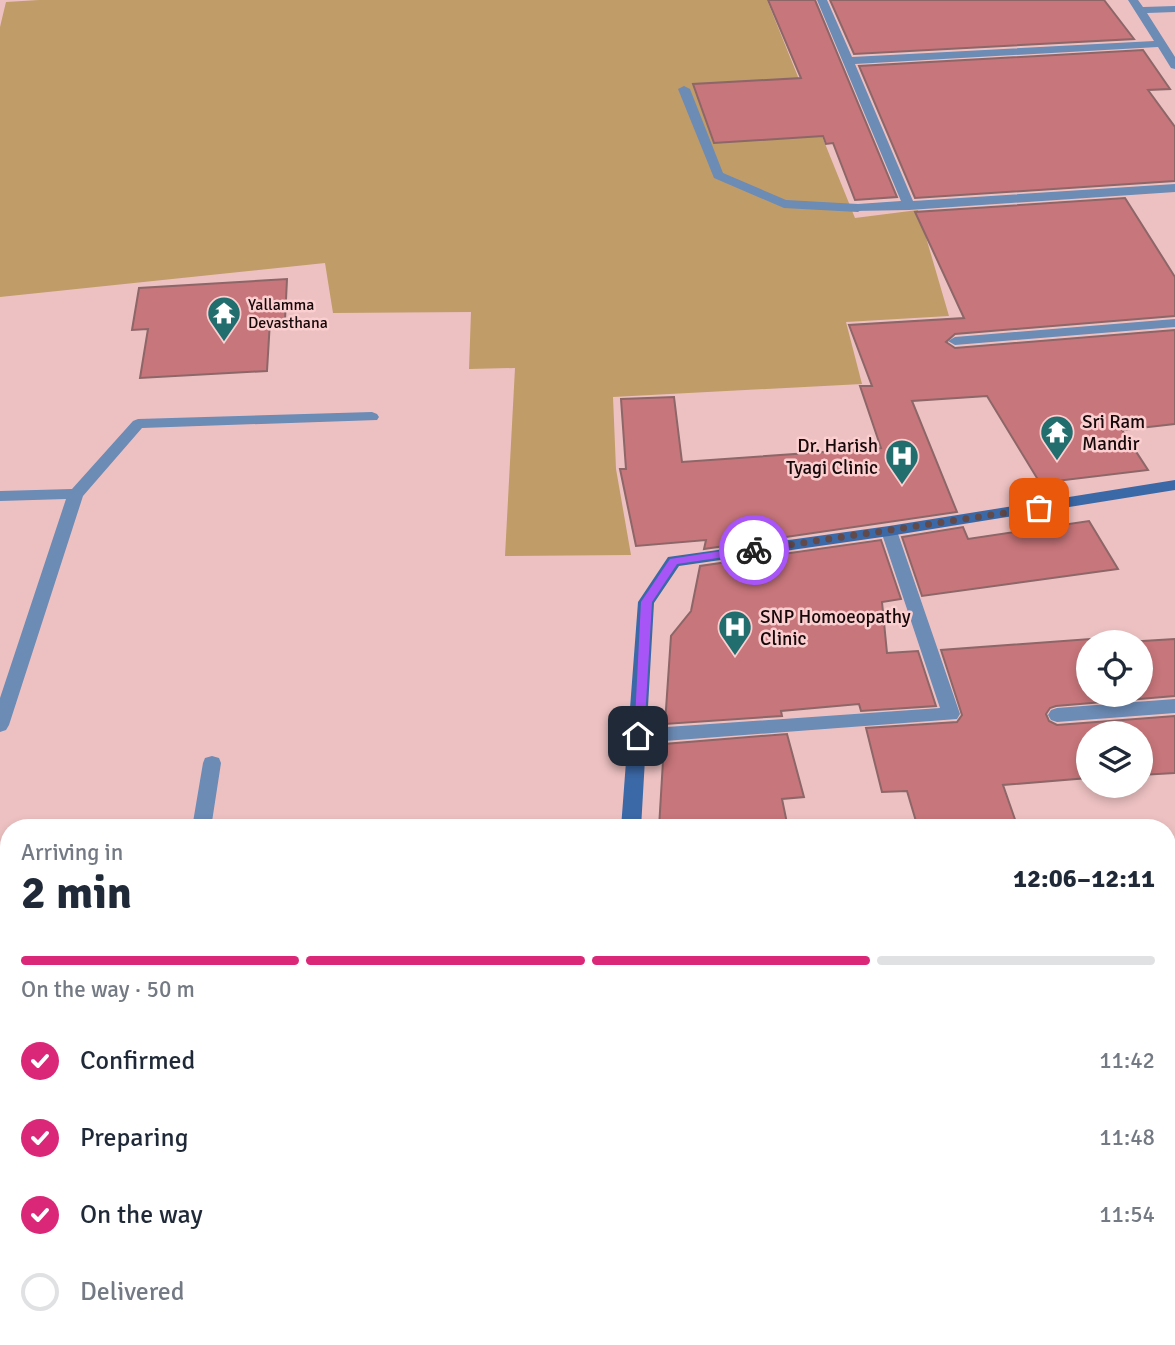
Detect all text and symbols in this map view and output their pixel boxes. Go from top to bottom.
temple icon: Yallamma Devasthana [205,294,243,343]
place label: Yallamma Devasthana [248,295,328,333]
place label: Sri Ram Mandir [1082,410,1145,456]
temple icon: Sri Ram Mandir [1038,413,1076,462]
place label: Dr. Harish Tyagi Clinic [786,434,878,480]
hospital icon: Dr. Harish Tyagi Clinic [883,437,921,486]
pin [1009,478,1069,538]
icon: bag [1020,489,1058,527]
courier [719,515,789,585]
icon: bike [735,531,773,569]
place label: SNP Homoeopathy Clinic [760,605,911,651]
hospital icon: SNP Homoeopathy Clinic [716,608,754,657]
map controls [1076,630,1153,798]
button: locate [1076,630,1153,707]
pin [608,706,668,766]
icon: home [619,717,657,755]
button: layers [1076,721,1153,798]
text: Arriving in [21,838,123,867]
text: 12:06–12:11 [1013,863,1155,895]
text: 2 min [21,865,132,921]
text: On the way · 50 m [21,975,195,1004]
icon: check [21,1042,59,1080]
text: Confirmed [80,1045,195,1077]
text: 11:42 [1099,1046,1155,1075]
icon: check [21,1119,59,1157]
text: Preparing [80,1122,188,1154]
text: 11:48 [1099,1123,1155,1152]
icon: check [21,1196,59,1234]
text: On the way [80,1199,203,1231]
text: 11:54 [1099,1200,1155,1229]
text: Delivered [80,1276,185,1308]

